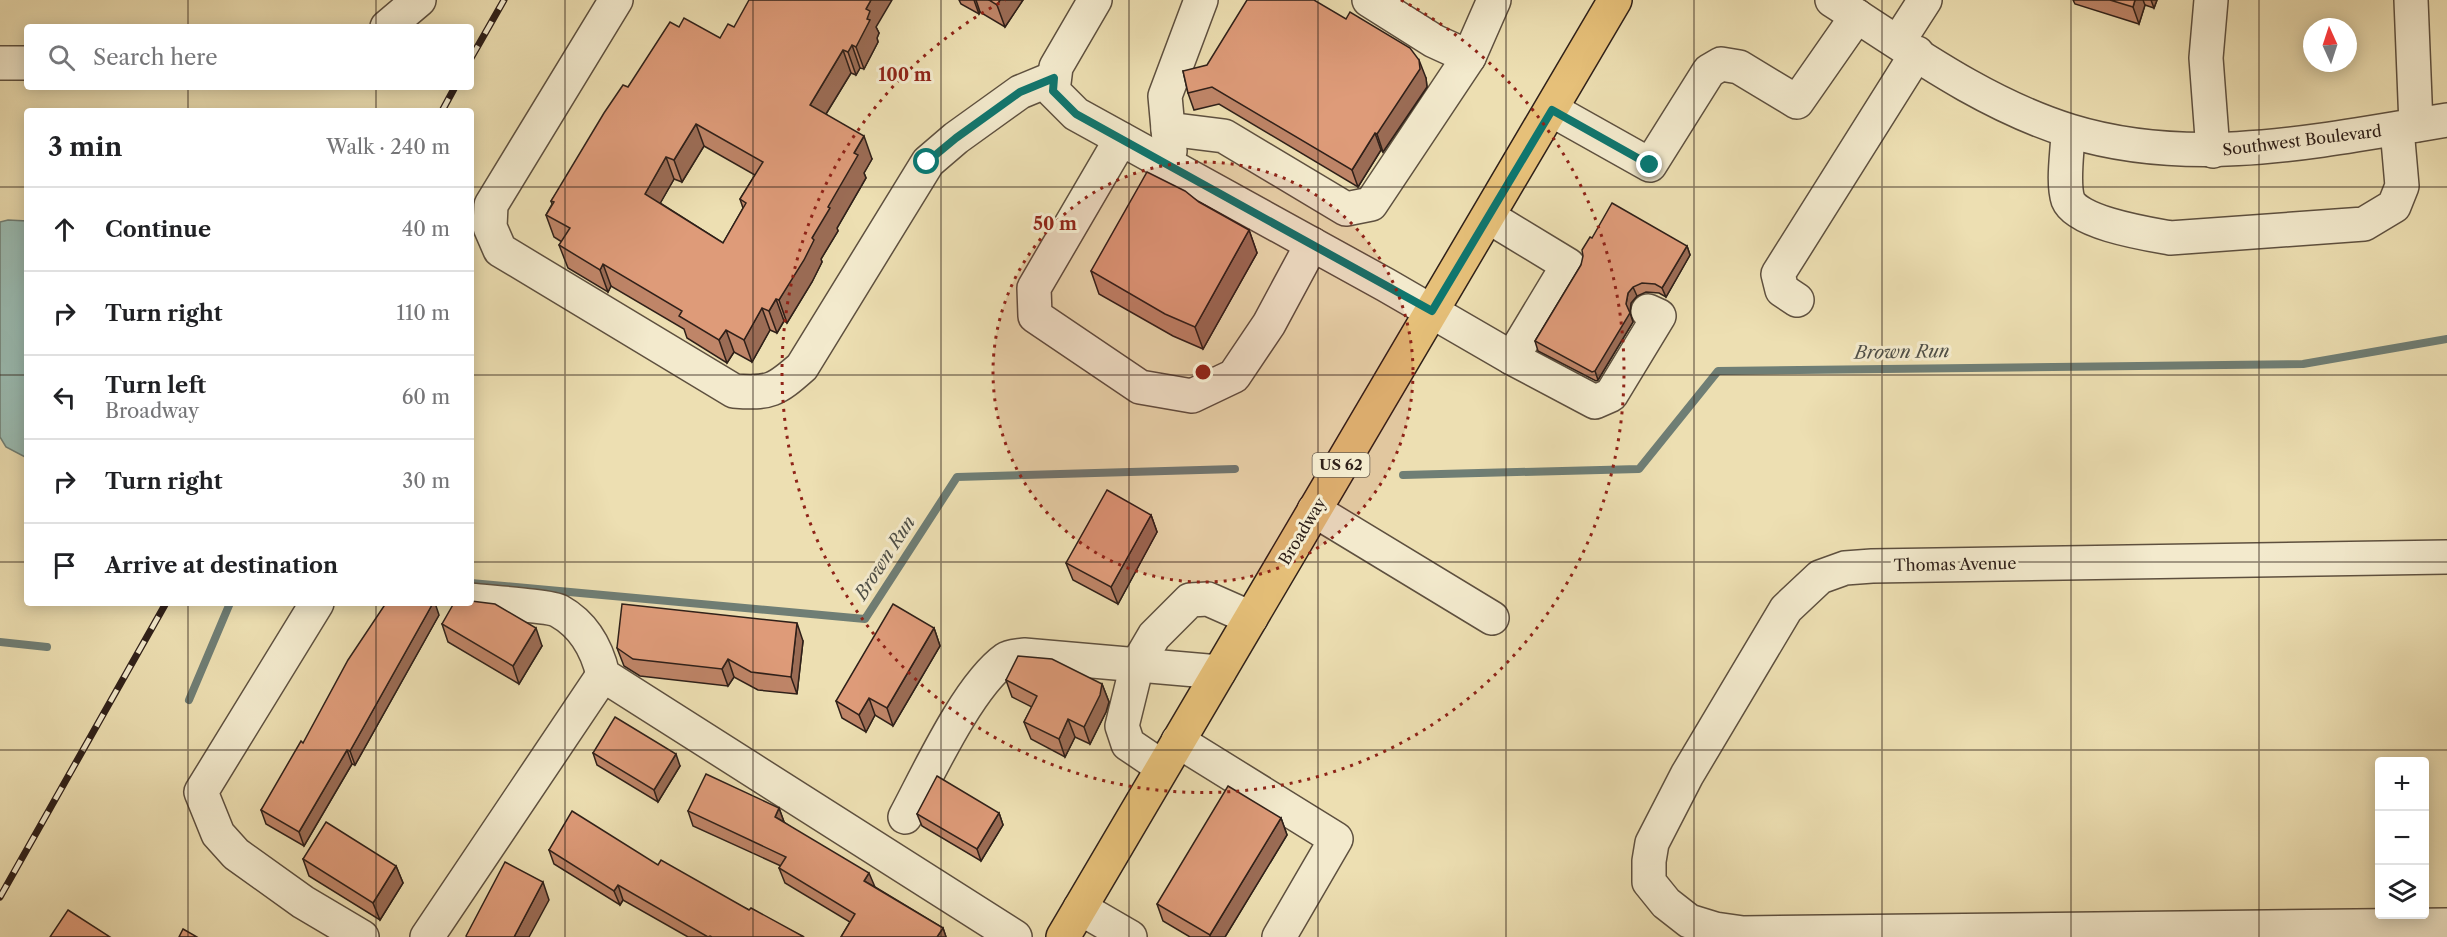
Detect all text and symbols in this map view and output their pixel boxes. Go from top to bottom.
north arrow [2303,18,2357,72]
search box [24,24,474,90]
icon: search [45,41,78,74]
text: Search here [93,44,218,71]
text: 100 m [878,64,932,86]
street label: Southwest Boulevard [2221,120,2383,160]
text: 3 min [48,131,122,163]
text: Walk · 240 m [326,135,450,159]
route start [913,148,939,174]
route end [1636,151,1662,177]
icon: ahead [48,213,81,246]
text: 50 m [1033,213,1077,235]
text: Continue [105,216,211,243]
text: 40 m [402,217,450,241]
icon: right [48,297,81,330]
text: Turn right [105,300,223,327]
text: 110 m [397,301,450,325]
water label: Brown Run [1852,340,1950,364]
centre of rings [1193,362,1213,382]
text: Turn left [105,372,206,399]
icon: left [48,381,81,414]
text: 60 m [402,385,450,409]
text: Broadway [105,399,199,423]
road number: US 62 [1312,453,1370,477]
icon: right [48,465,81,498]
text: Turn right [105,468,223,495]
text: 30 m [402,469,450,493]
street label: Broadway [1274,493,1331,568]
water label: Brown Run [849,512,920,606]
icon: arrive [48,549,81,582]
text: Arrive at destination [105,552,338,579]
street label: Thomas Avenue [1894,553,2016,575]
map controls [2375,757,2429,919]
button: + [2375,757,2429,811]
button: − [2375,811,2429,865]
button: layers [2375,865,2429,919]

